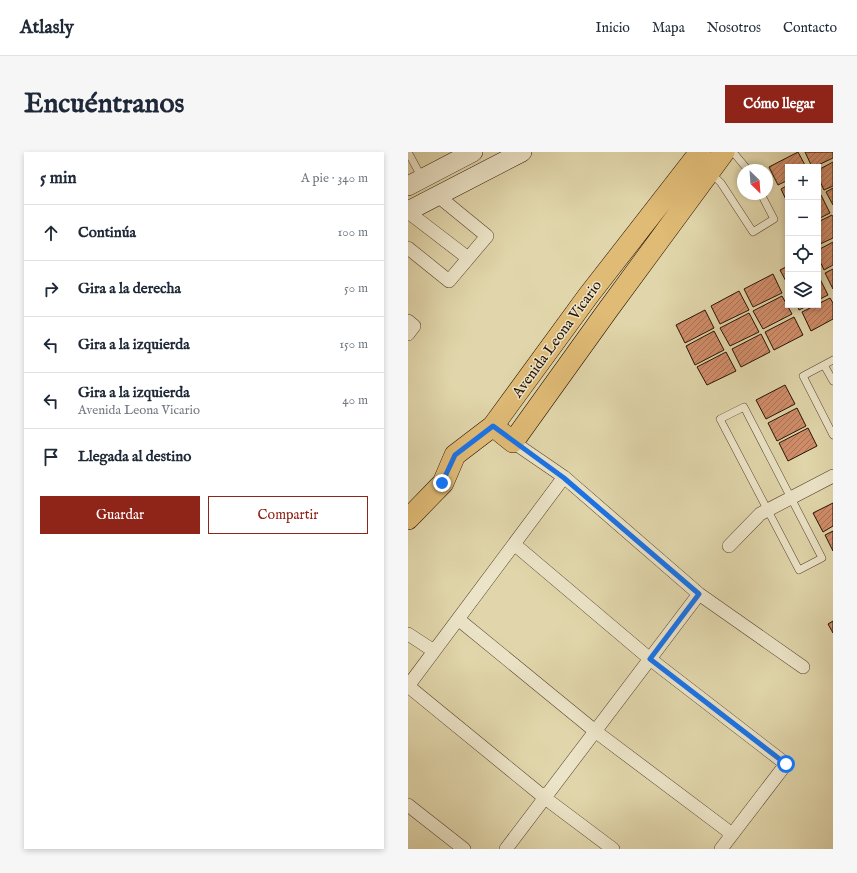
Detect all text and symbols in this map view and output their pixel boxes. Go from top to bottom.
text: Atlasly [20,16,74,40]
text: Inicio [595,19,630,37]
text: Mapa [652,19,685,37]
text: Nosotros [707,19,761,37]
text: Contacto [783,19,837,37]
button: Cómo llegar [725,85,833,123]
text: Encuéntranos [24,87,184,122]
north arrow [737,164,773,200]
map controls [785,164,821,308]
button: + [785,164,821,200]
text: 5 min [40,168,77,189]
text: A pie · 340 m [301,170,368,187]
button: − [785,200,821,236]
icon: ahead [40,222,62,244]
text: Continúa [78,223,136,242]
text: 100 m [338,224,368,241]
button: locate [785,236,821,272]
button: layers [785,272,821,308]
street label: Avenida Leona Vicario [507,277,606,402]
icon: right [40,278,62,300]
text: Gira a la derecha [78,279,181,298]
text: 50 m [344,280,368,297]
icon: left [40,334,62,356]
text: Gira a la izquierda [78,335,190,354]
text: 150 m [339,336,368,353]
text: Gira a la izquierda [78,383,190,402]
icon: left [40,390,62,412]
text: 40 m [342,392,368,409]
text: Avenida Leona Vicario [78,402,200,419]
icon: arrive [40,446,62,468]
text: Llegada al destino [78,447,191,466]
route end [433,474,451,492]
button: Guardar [40,496,200,534]
button: Compartir [208,496,368,534]
route start [777,755,795,773]

